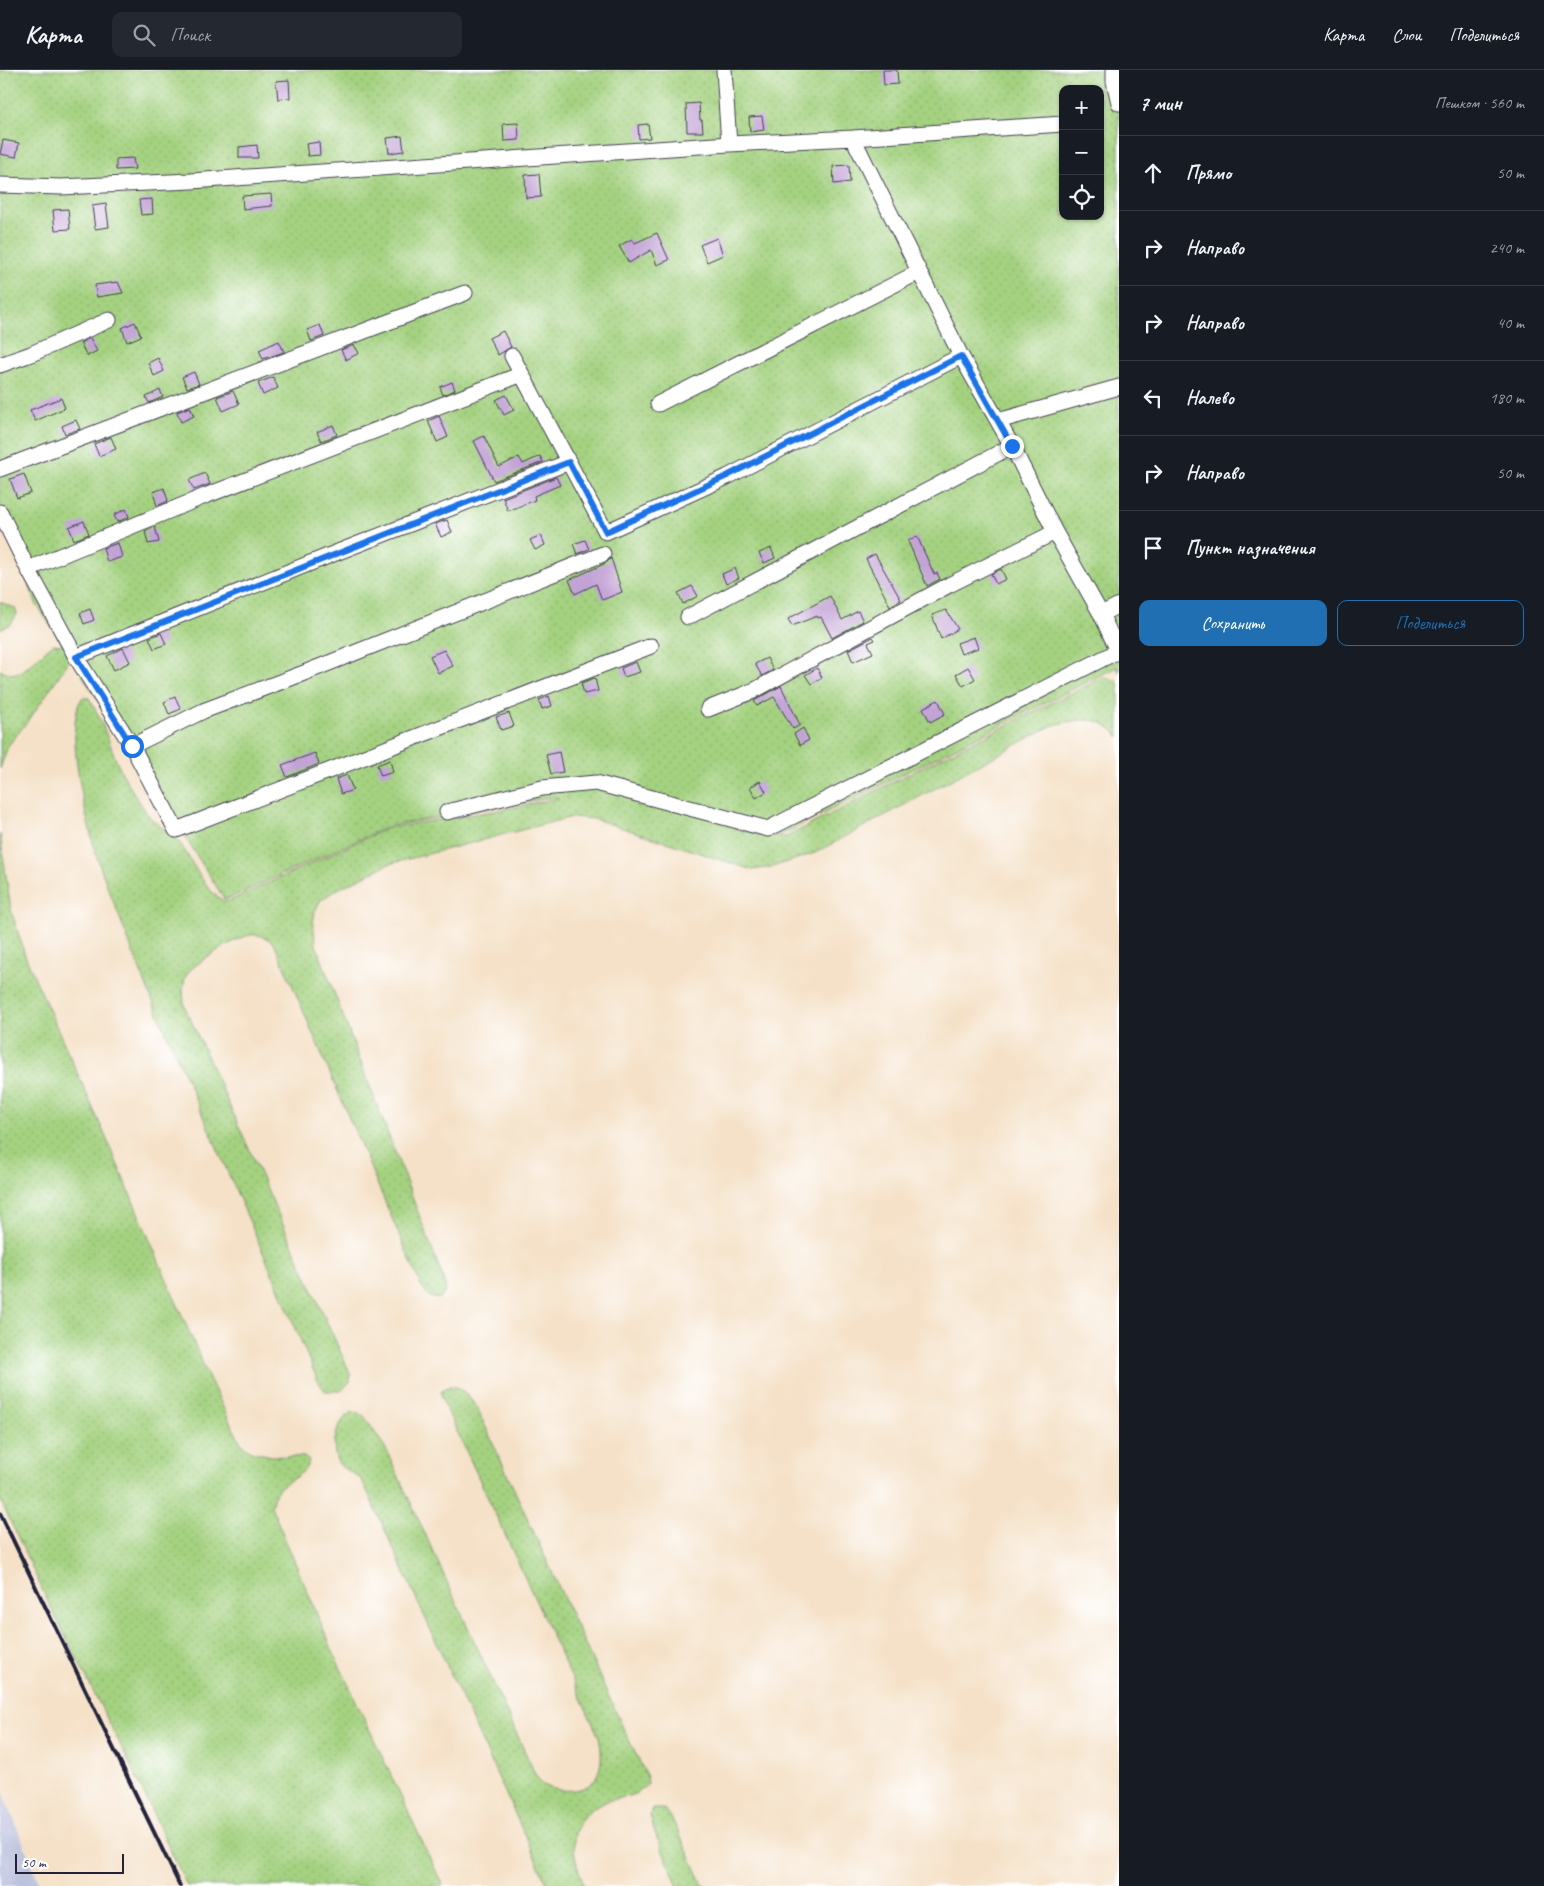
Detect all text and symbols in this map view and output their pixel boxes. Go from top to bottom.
search box [112,12,462,57]
text: Карта [25,20,82,50]
icon: search [130,21,158,49]
text: Поиск [170,23,210,47]
text: Карта [1323,24,1364,46]
text: Слои [1392,24,1421,46]
text: Поделиться [1449,24,1519,46]
map controls [1059,85,1104,220]
button: + [1059,85,1104,130]
text: 7 мин [1139,90,1182,116]
text: Пешком · 560 m [1435,93,1524,113]
button: − [1059,130,1104,175]
icon: ahead [1139,159,1167,187]
text: Прямо [1186,161,1231,185]
text: 50 m [1497,163,1524,183]
button: locate [1059,175,1104,220]
icon: right [1139,234,1167,262]
text: Направо [1186,236,1244,260]
text: 240 m [1490,238,1524,258]
icon: right [1139,309,1167,337]
text: Направо [1186,311,1244,335]
text: 40 m [1497,313,1524,333]
icon: left [1139,384,1167,412]
text: Налево [1186,386,1234,410]
text: 180 m [1490,388,1524,408]
route end [1001,435,1024,458]
icon: right [1139,459,1167,487]
text: Направо [1186,461,1244,485]
text: 50 m [1497,463,1524,483]
icon: arrive [1139,534,1167,562]
text: Пункт назначения [1186,536,1315,560]
button: Сохранить [1139,600,1327,646]
button: Поделиться [1337,600,1524,646]
route start [121,735,144,758]
scale bar [15,1851,124,1874]
text: 50 m [22,1854,46,1871]

